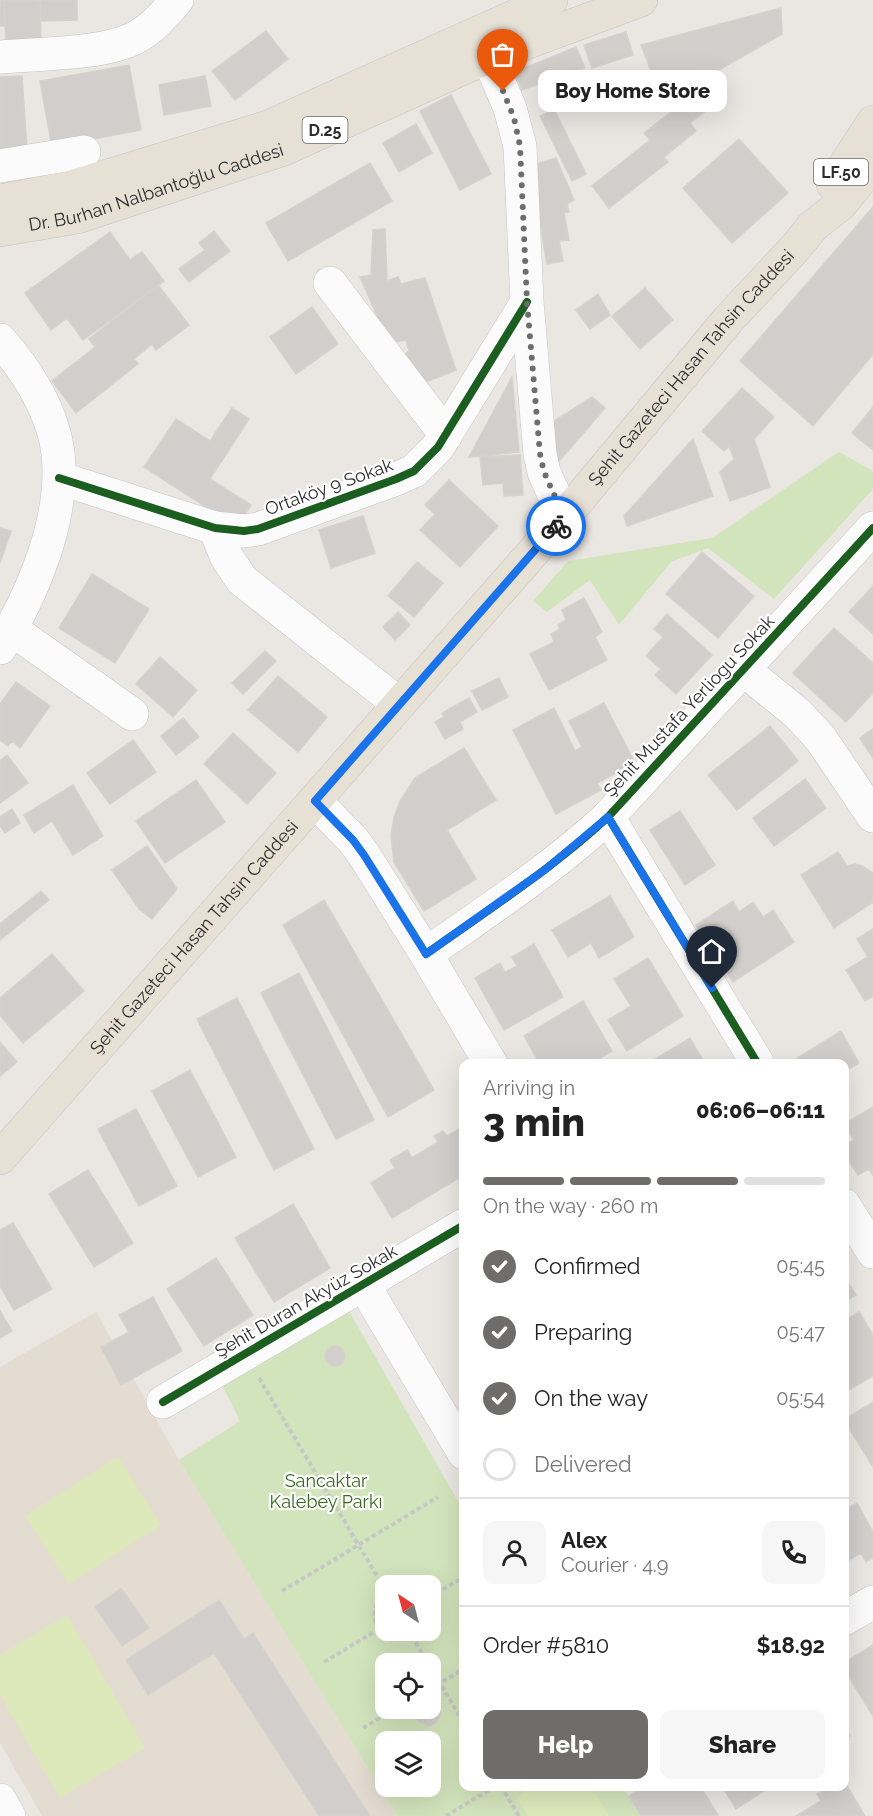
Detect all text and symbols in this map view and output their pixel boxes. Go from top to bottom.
pin [477,29,528,91]
icon: bag [486,38,519,71]
callout: Boy Home Store [539,70,728,112]
text: Boy Home Store [555,79,710,103]
road number: D.25 [302,117,348,143]
street label: Dr. Burhan Nalbantoğlu Caddesi [27,139,286,235]
road number: LF.50 [814,159,868,185]
street label: Şehit Gazeteci Hasan Tahsin Caddesi [584,245,798,490]
street label: Ortaköy 9 Sokak [262,454,396,519]
courier [526,496,586,556]
icon: bike [540,510,573,543]
street label: Şehit Mustafa Yerliogu Sokak [599,610,779,801]
street label: Şehit Gazeteci Hasan Tahsin Caddesi [85,816,302,1058]
pin [686,926,737,988]
icon: home [695,935,728,968]
text: Arriving in [483,1076,575,1100]
text: 06:06–06:11 [696,1097,825,1123]
text: 3 min [483,1099,585,1145]
text: On the way · 260 m [483,1194,658,1218]
street label: Şehit Duran Akyüz Sokak [211,1240,401,1361]
icon: check [483,1250,516,1283]
text: Confirmed [534,1253,641,1279]
text: 05:45 [776,1254,825,1278]
icon: check [483,1316,516,1349]
text: Preparing [534,1319,632,1345]
text: 05:47 [777,1320,825,1344]
icon: check [483,1382,516,1415]
text: On the way [534,1385,648,1411]
text: 05:54 [776,1386,825,1410]
text: Delivered [534,1451,632,1477]
park label: Sancaktar Kalebey Parkı [270,1470,382,1512]
button: person [483,1521,546,1584]
button: phone [762,1521,825,1584]
text: Alex [561,1527,607,1553]
text: Courier · 4.9 [561,1553,669,1577]
north arrow [375,1575,441,1641]
map controls [375,1575,441,1797]
text: Order #5810 [483,1632,609,1658]
text: $18.92 [757,1632,825,1658]
button: locate [375,1653,441,1719]
button: Help [483,1710,648,1779]
button: Share [660,1710,825,1779]
button: layers [375,1731,441,1797]

